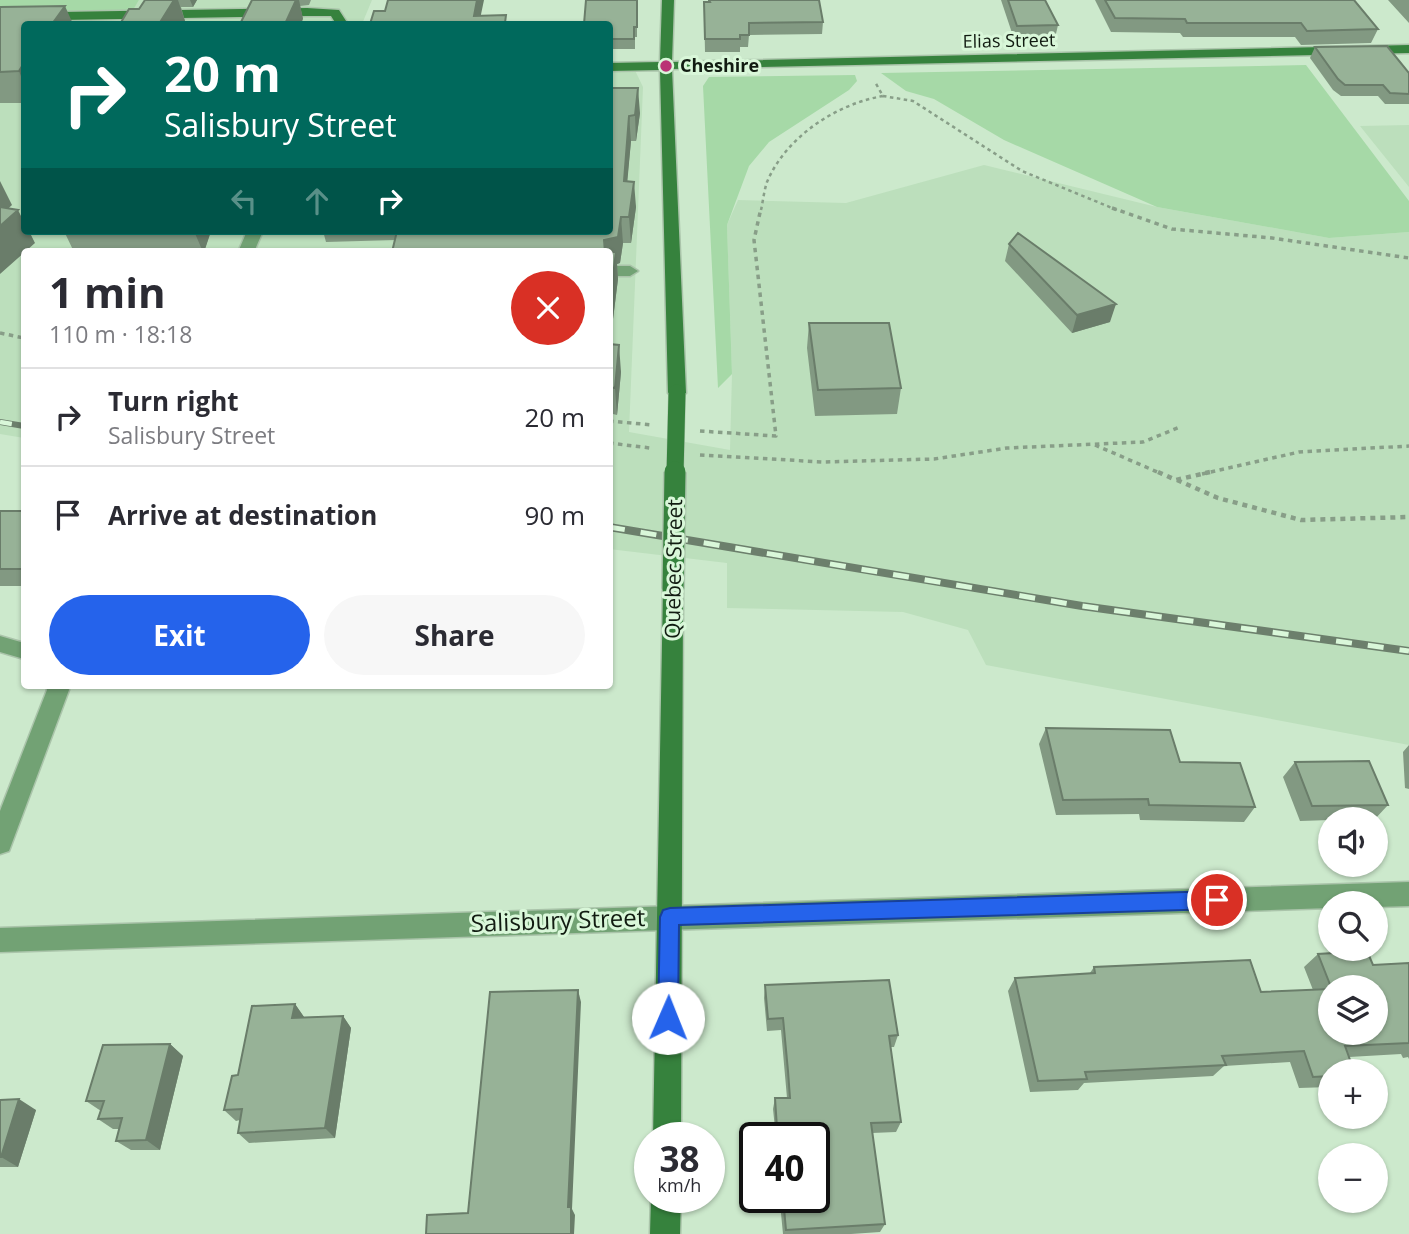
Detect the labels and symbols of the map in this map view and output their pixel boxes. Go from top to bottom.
street label: Elias Street [962,27,1055,53]
place label: Cheshire [680,53,759,77]
marker: Cheshire [658,58,674,74]
street label: Quebec Street [658,499,688,639]
pin [1187,870,1247,930]
street label: Salisbury Street [470,900,646,939]
position arrow [631,981,705,1055]
speed limit sign: 40 [739,1122,830,1213]

